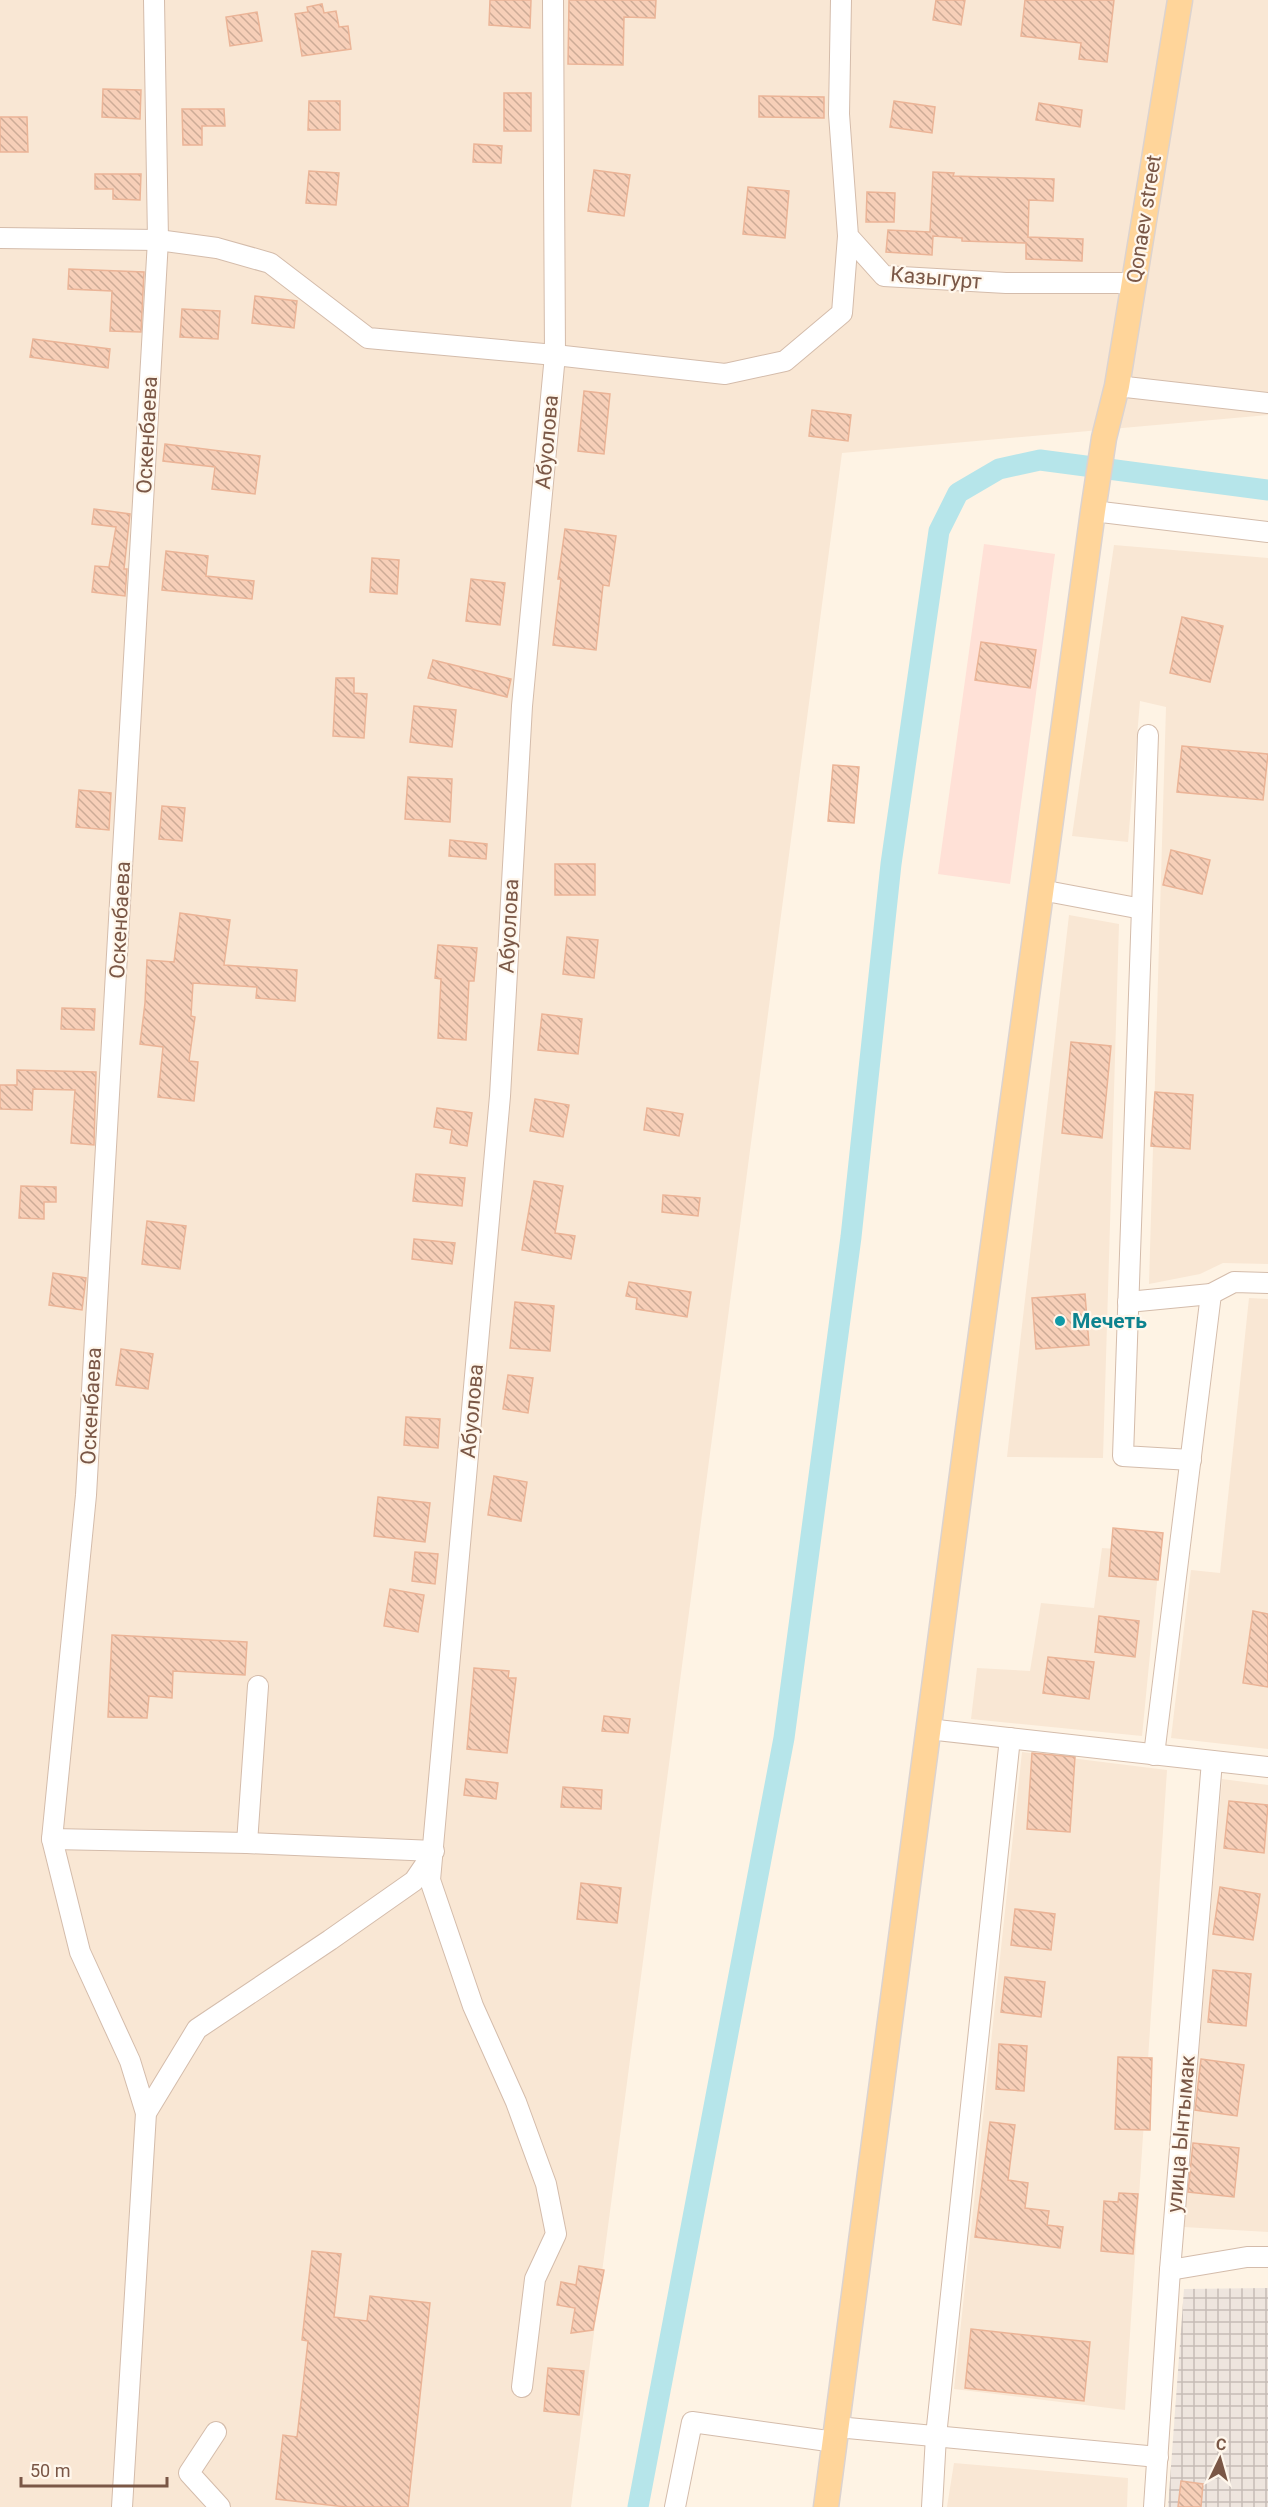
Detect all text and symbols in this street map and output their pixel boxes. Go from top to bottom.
street label: Qonaev street [1122,153,1166,285]
street label: Казыгурт [889,262,983,294]
street label: Оскенбаева [132,376,162,494]
street label: Абуолова [531,394,563,490]
street label: Оскенбаева [105,861,135,979]
street label: Абуолова [495,878,523,974]
place label: Мечеть [1072,1309,1147,1333]
marker: Мечеть [1053,1314,1067,1328]
street label: Оскенбаева [76,1347,106,1465]
street label: Абуолова [456,1363,488,1459]
street label: улица Ынтымак [1162,2054,1200,2214]
north arrow [1190,2429,1250,2489]
text: С [1215,2435,1227,2454]
scale bar [21,2450,166,2488]
text: 50 m [30,2460,70,2481]

